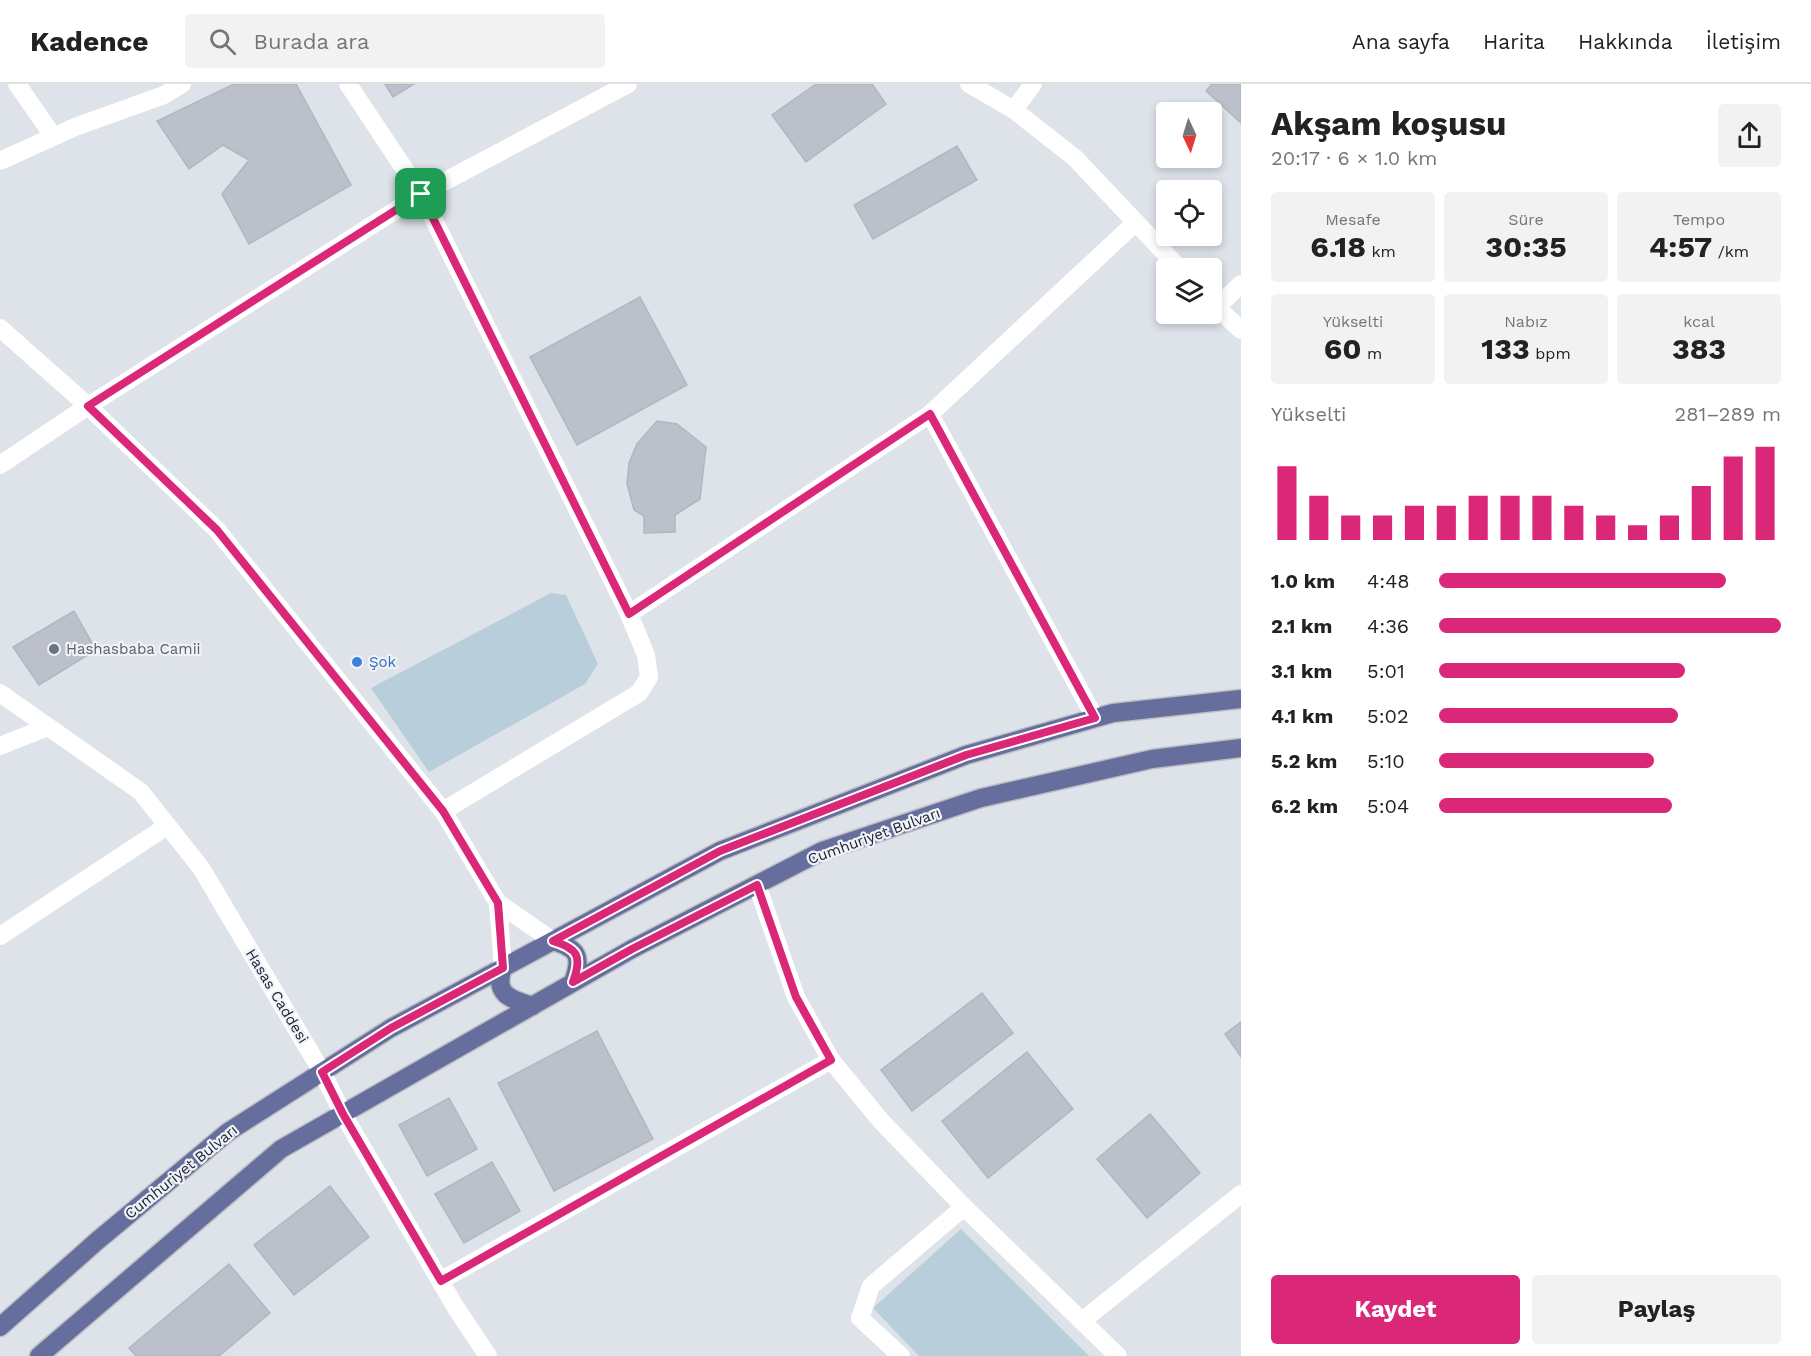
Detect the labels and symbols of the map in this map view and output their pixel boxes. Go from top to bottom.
north arrow [1156,102,1222,168]
pin [395,168,446,219]
place label: Hashasbaba Camii [66,640,201,658]
marker: Hashasbaba Camii [47,642,61,656]
place label: Şok [369,653,397,671]
marker: Şok [350,655,364,669]
street label: Cumhuriyet Bulvarı [805,804,943,868]
street label: Hasas Caddesi [242,946,312,1046]
street label: Cumhuriyet Bulvarı [121,1121,241,1223]

